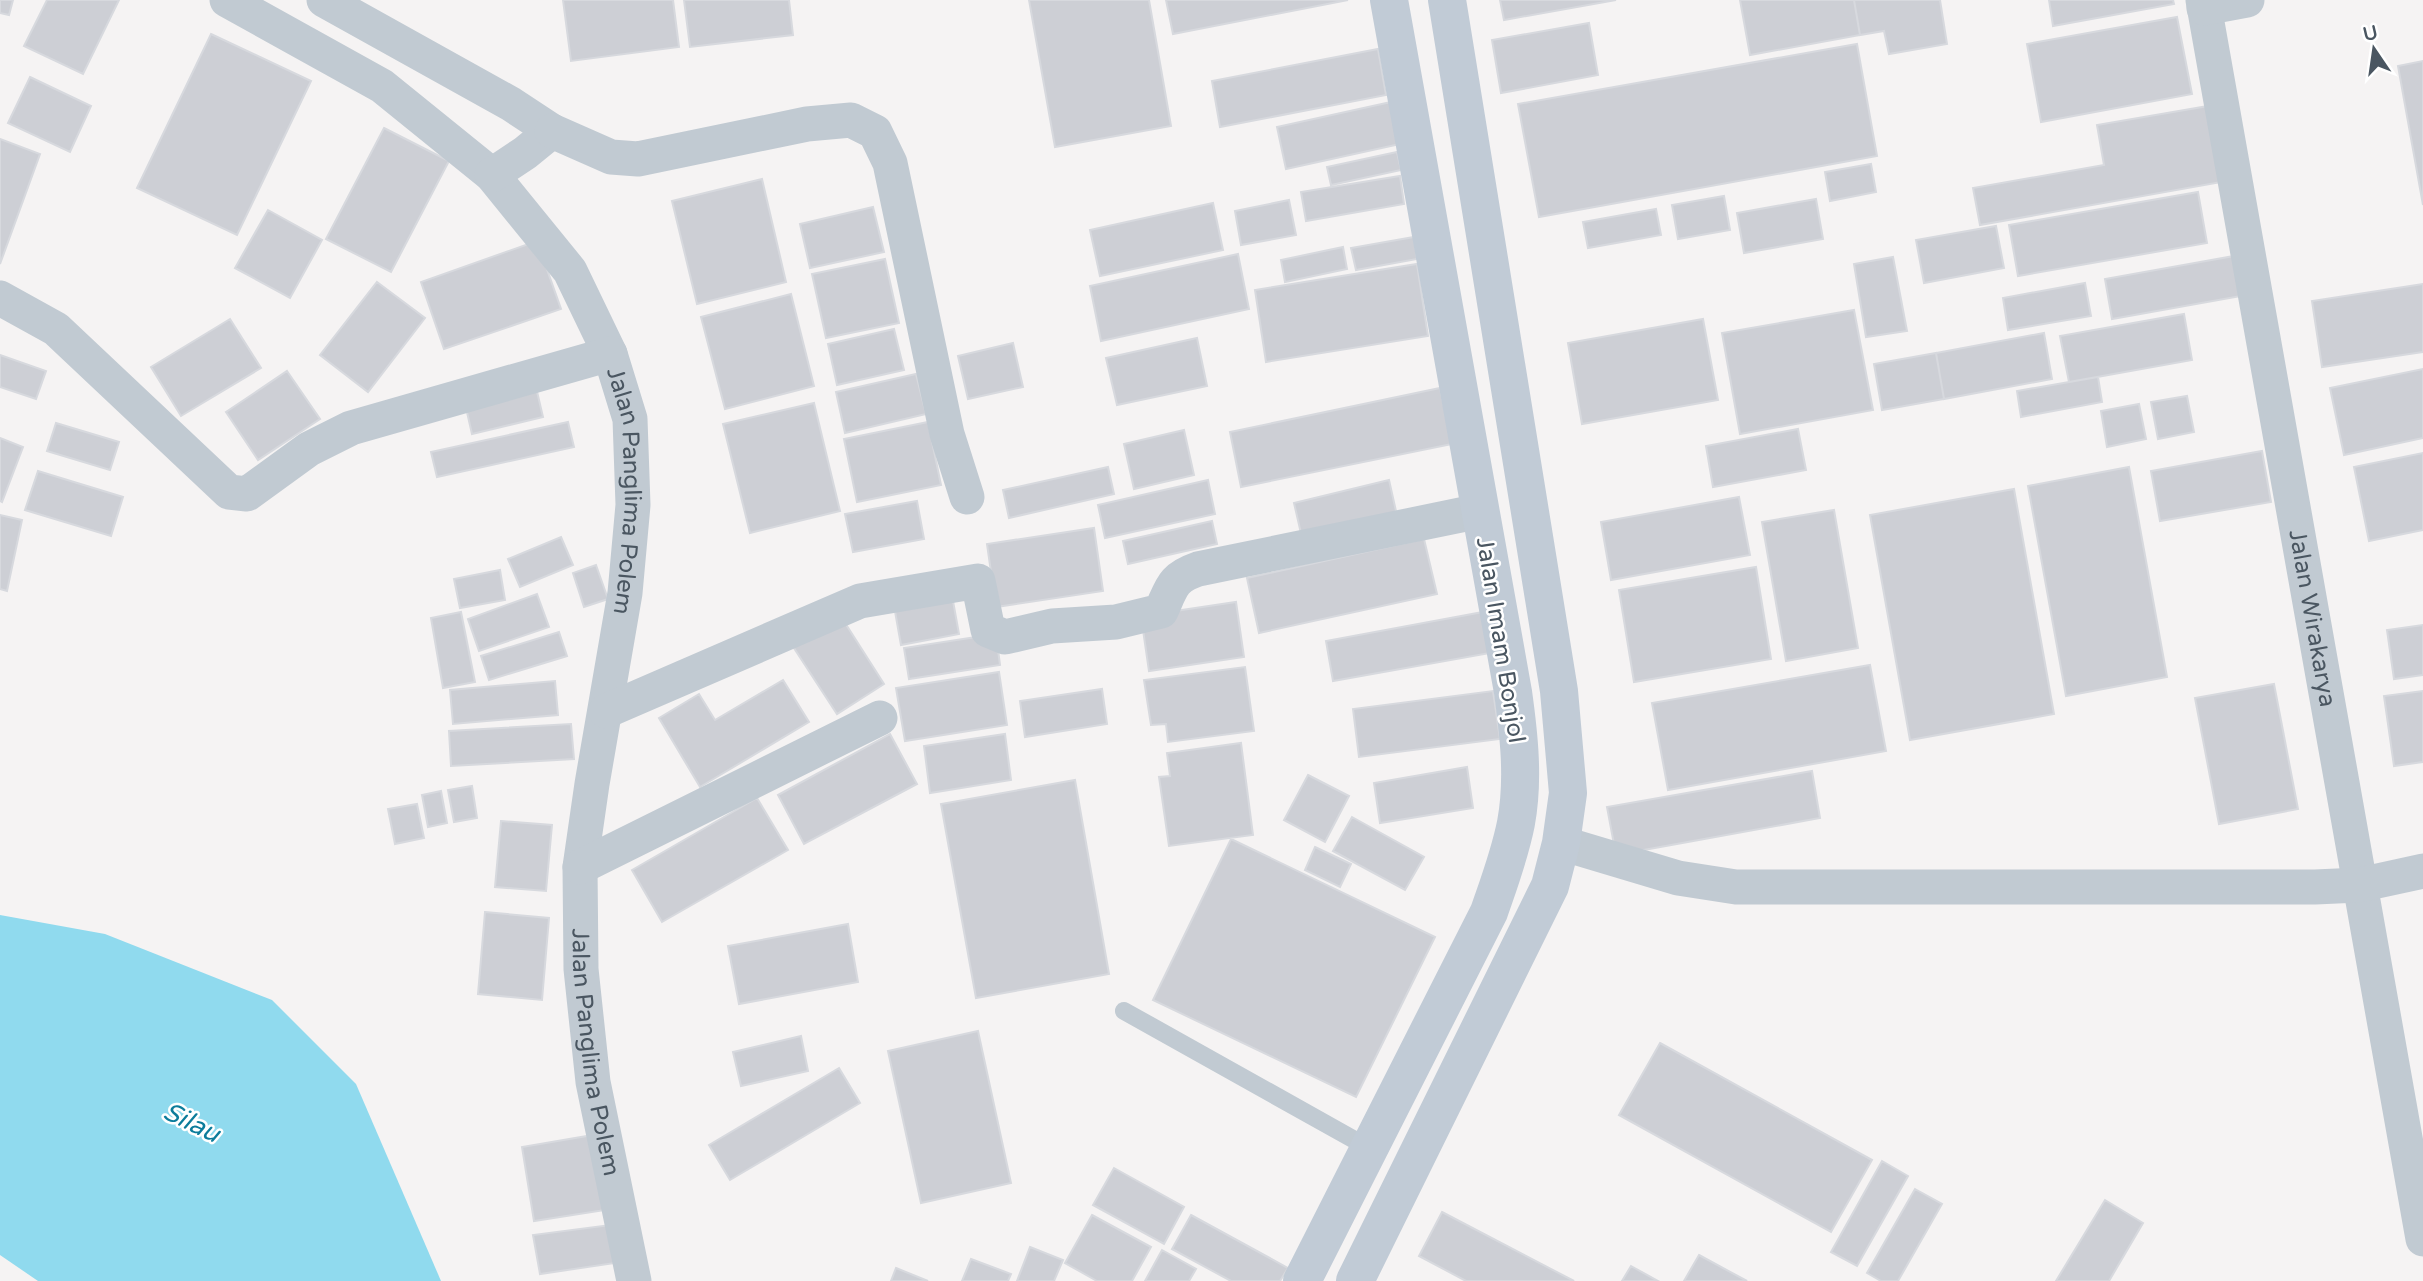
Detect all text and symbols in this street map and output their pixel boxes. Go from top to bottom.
north arrow [2339,14,2409,84]
text: U [2361,21,2380,46]
street label: Jalan Panglima Polem [600,364,647,617]
street label: Jalan Wirakarya [2282,527,2342,709]
street label: Jalan Imam Bonjol [1470,535,1531,745]
street label: Jalan Panglima Polem [566,928,626,1179]
water label: Silau [158,1096,226,1150]

